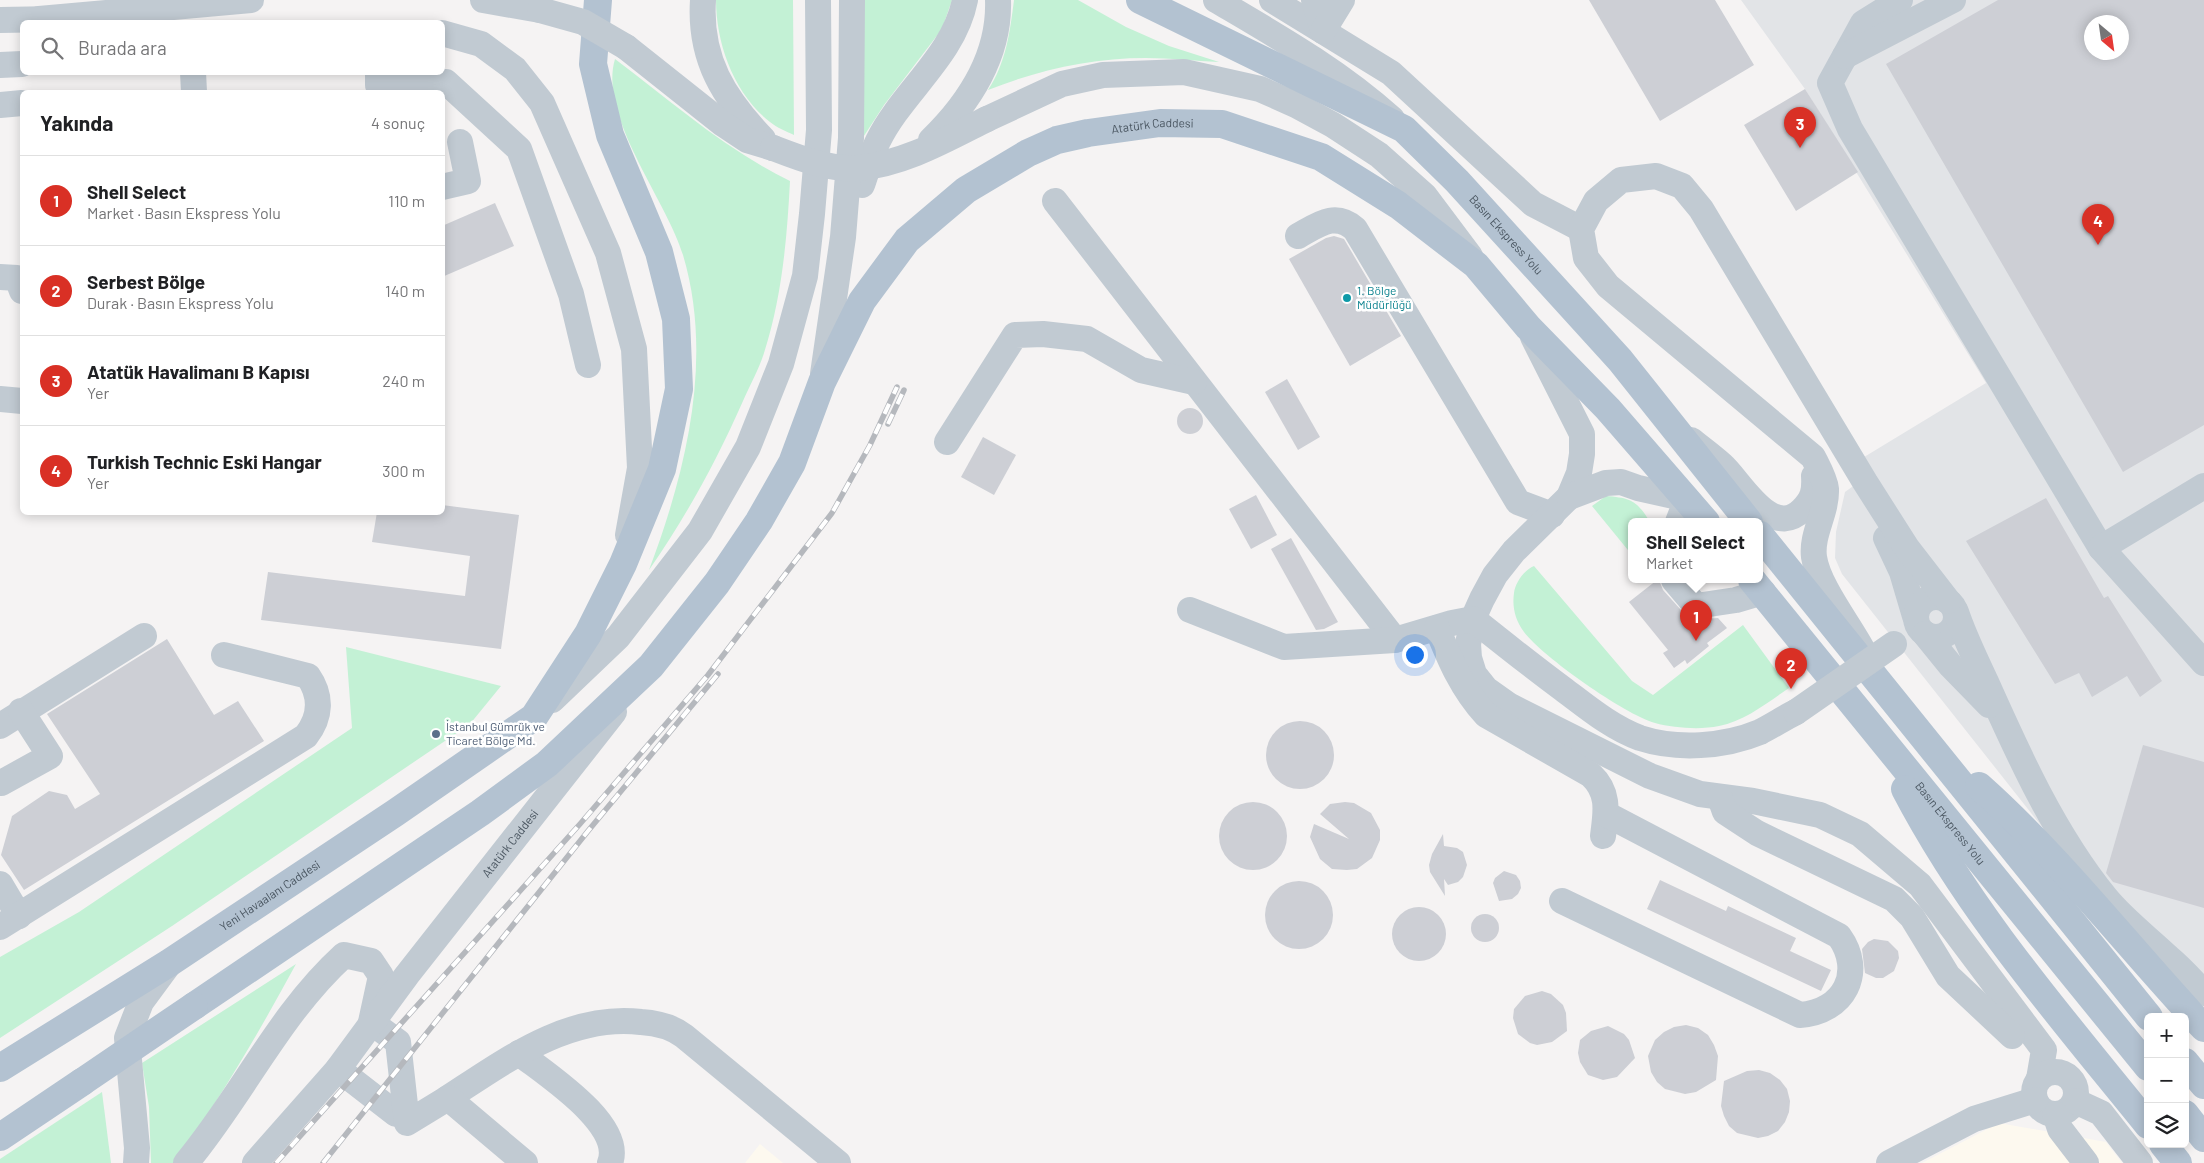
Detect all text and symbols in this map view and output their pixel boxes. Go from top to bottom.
north arrow [2084,15,2129,60]
search box [20,20,445,75]
icon: search [38,34,66,62]
text: Burada ara [78,36,167,59]
pin: 3 [1784,107,1816,148]
text: Yakında [40,110,113,135]
text: 4 sonuç [371,113,425,132]
street label: Atatürk Caddesi [1110,115,1193,136]
text: Shell Select [87,180,186,203]
text: 1 [53,191,59,210]
text: 110 m [388,191,425,210]
street label: Basın Ekspress Yolu [1467,192,1547,277]
text: Market · Basın Ekspress Yolu [87,203,281,222]
pin: 4 [2082,204,2114,245]
text: Serbest Bölge [87,270,205,293]
text: 2 [52,281,60,300]
text: 140 m [385,281,425,300]
place label: 1. Bölge Müdürlüğü [1357,283,1412,311]
marker: 1. Bölge Müdürlüğü [1341,292,1353,304]
text: Durak · Basın Ekspress Yolu [87,293,274,312]
text: Atatük Havalimanı B Kapısı [87,360,309,383]
text: 3 [52,371,60,390]
text: 240 m [382,371,425,390]
text: Yer [87,383,109,402]
text: Turkish Technic Eski Hangar [87,450,322,473]
text: 4 [51,461,61,480]
text: 300 m [382,461,425,480]
text: Yer [87,473,109,492]
popup [1628,518,1763,583]
text: Shell Select [1646,530,1745,553]
text: Market [1646,553,1693,572]
pin: 1 [1680,600,1712,641]
your location [1402,642,1428,668]
pin: 2 [1775,648,1807,689]
place label: İstanbul Gümrük ve Ticaret Bölge Md. [446,719,545,747]
marker: İstanbul Gümrük ve Ticaret Bölge Md. [430,728,442,740]
street label: Basın Ekspress Yolu [1913,779,1989,867]
street label: Atatürk Caddesi [479,806,540,880]
street label: Yeni Havaalanı Caddesi [217,857,322,933]
map controls [2144,1013,2189,1148]
button: + [2144,1013,2189,1058]
button: − [2144,1058,2189,1103]
button: layers [2144,1103,2189,1148]

